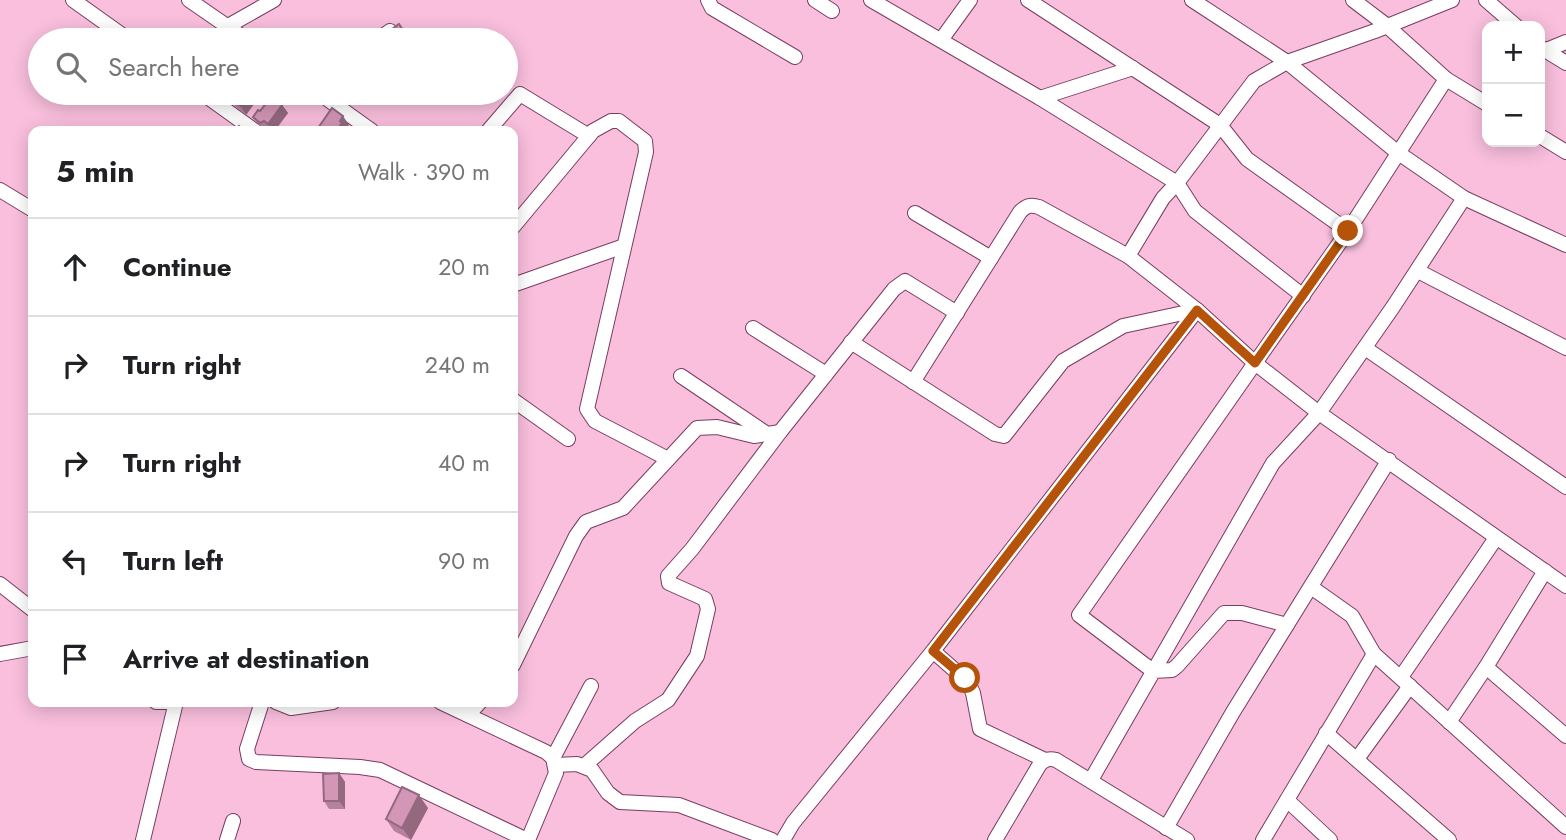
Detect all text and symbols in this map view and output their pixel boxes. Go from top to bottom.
map controls [1482,21,1545,147]
button: + [1482,21,1545,84]
search box [28,28,518,105]
icon: search [52,48,90,86]
text: Search here [108,48,240,86]
button: − [1482,84,1545,147]
text: 5 min [56,150,134,193]
text: Walk · 390 m [358,155,490,189]
route end [1332,215,1363,246]
icon: ahead [56,248,94,286]
text: Continue [123,248,232,286]
text: 20 m [438,250,490,284]
icon: right [56,346,94,384]
text: Turn right [123,346,241,384]
text: 240 m [425,348,490,382]
icon: right [56,444,94,482]
text: Turn right [123,444,241,482]
text: 40 m [438,446,490,480]
icon: left [56,542,94,580]
text: Turn left [123,542,223,580]
text: 90 m [438,544,490,578]
icon: arrive [56,640,94,678]
text: Arrive at destination [123,640,370,678]
route start [949,662,980,693]

